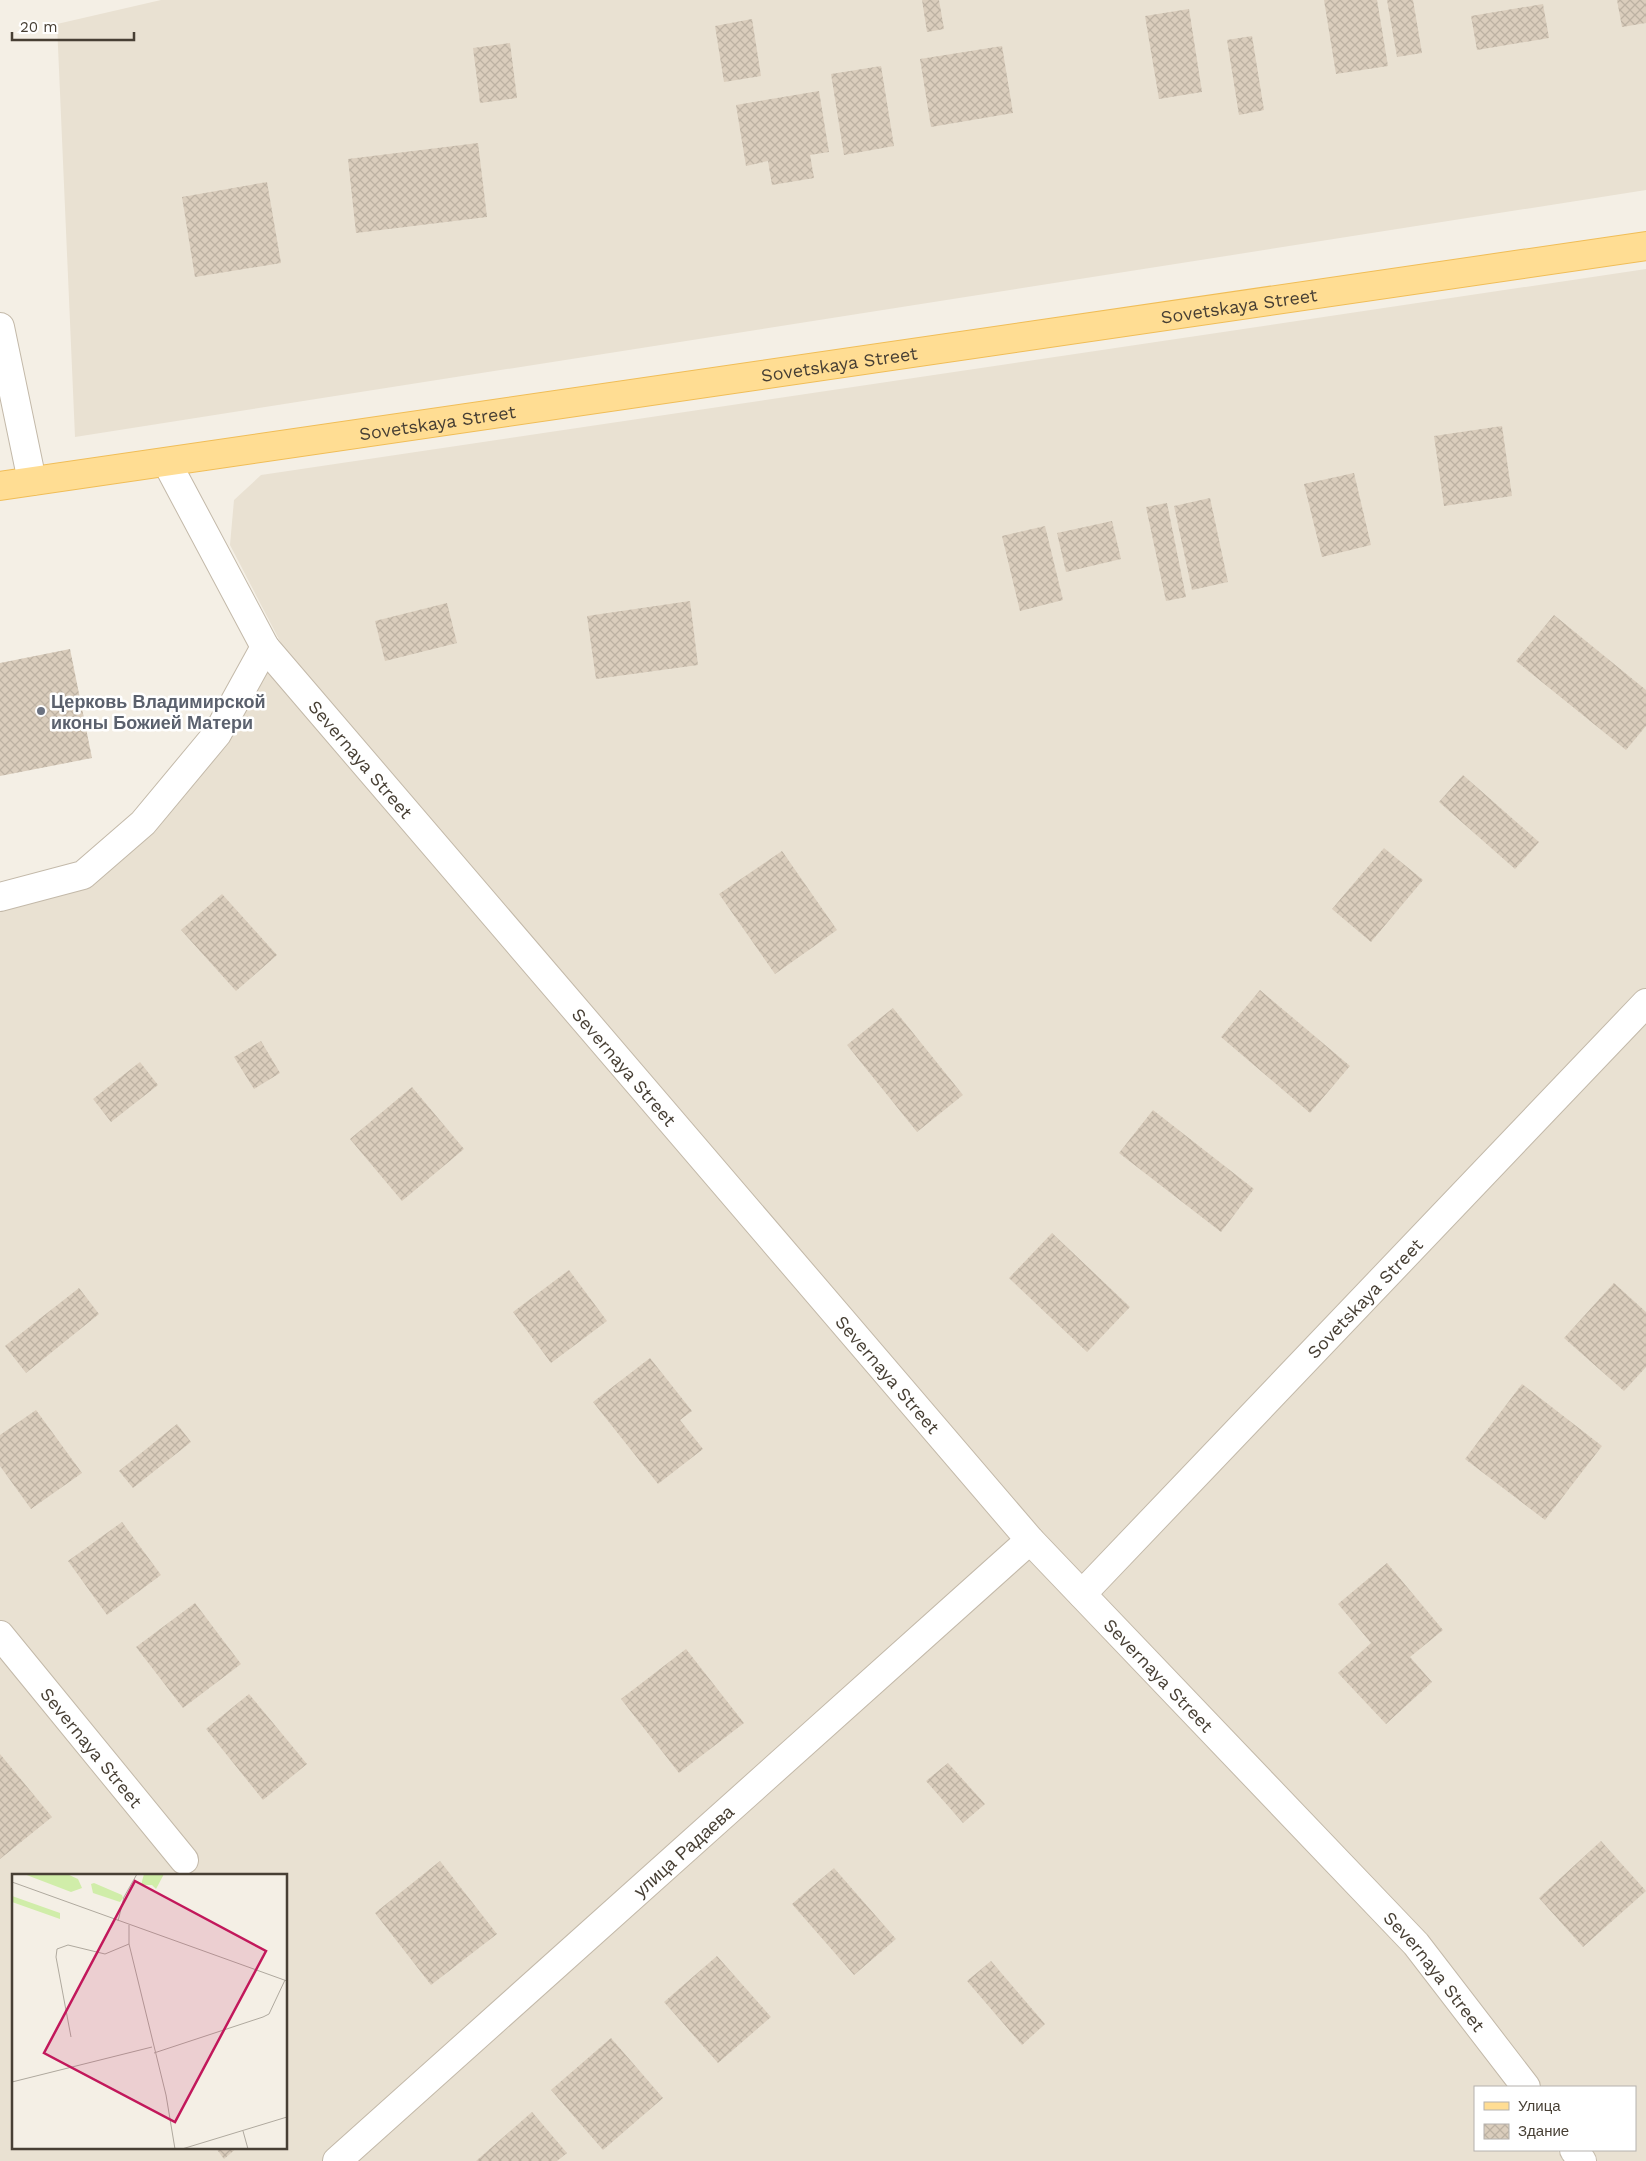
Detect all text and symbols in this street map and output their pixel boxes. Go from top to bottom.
scale bar [12,10,135,42]
text: 20 m [20,18,58,36]
street label: Sovetskaya Street [1159,284,1319,327]
street label: Sovetskaya Street [760,342,919,385]
street label: Sovetskaya Street [358,400,517,444]
place label: Церковь Владимирской иконы Божией Матери [51,691,266,733]
street label: Severnaya Street [305,696,418,823]
marker: Церковь Владимирской иконы Божией Матери [35,705,47,717]
street label: Severnaya Street [568,1003,681,1130]
street label: Sovetskaya Street [1302,1233,1427,1362]
street label: Severnaya Street [832,1311,945,1438]
street label: Severnaya Street [1100,1614,1218,1736]
street label: Severnaya Street [37,1683,147,1812]
street label: улица Радаева [629,1800,738,1901]
inset map [12,1874,288,2148]
street label: Severnaya Street [1380,1907,1490,2036]
legend [1474,2086,1636,2151]
text: Улица [1518,2097,1561,2115]
text: Здание [1518,2122,1569,2140]

